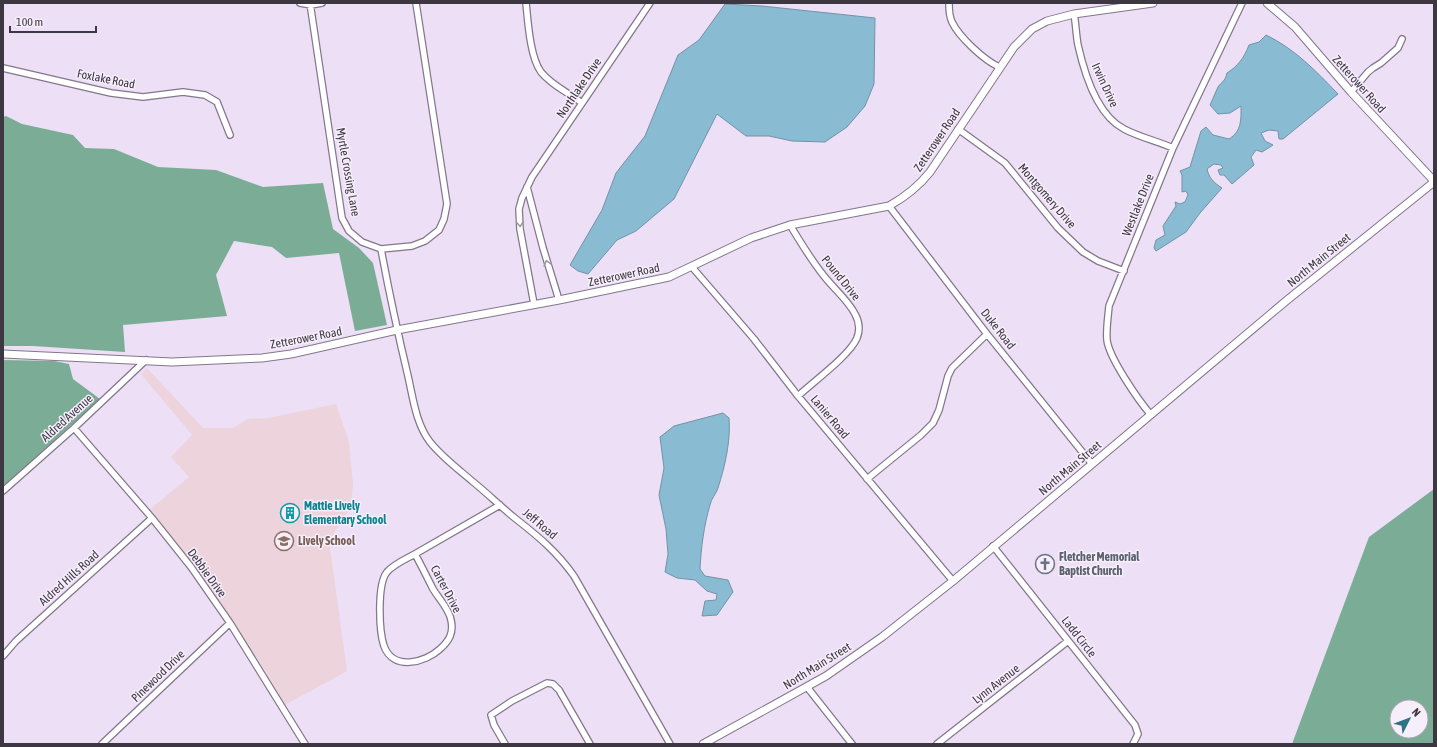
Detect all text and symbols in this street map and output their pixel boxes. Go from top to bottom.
scale bar [10,8,96,34]
text: 100 m [16,15,43,29]
street label: Zetterower Road [1329,52,1389,116]
street label: Northlake Drive [554,55,604,121]
street label: Irwin Drive [1089,61,1121,109]
street label: Foxlake Road [76,67,136,91]
street label: Zetterower Road [911,106,963,174]
street label: Myrtle Crossing Lane [333,126,363,218]
street label: Montgomery Drive [1015,161,1079,231]
street label: Westlake Drive [1119,172,1157,238]
one-way arrow [515,221,524,227]
street label: North Main Street [1285,230,1354,290]
street label: Pound Drive [819,253,863,303]
one-way arrow [543,260,552,267]
street label: Zetterower Road [587,261,661,289]
street label: Duke Road [978,306,1018,352]
street label: Zetterower Road [269,324,343,352]
street label: Aldred Avenue [38,391,96,445]
street label: Lanier Road [808,392,852,442]
street label: North Main Street [1036,437,1104,498]
place label: Mattie Lively Elementary School [304,499,387,527]
building icon: Mattie Lively Elementary School [279,502,301,524]
street label: Jeff Road [520,506,560,542]
school or university icon: Lively School [273,530,295,552]
place label: Lively School [298,534,356,548]
street label: Debbie Drive [185,546,229,600]
street label: Aldred Hills Road [36,547,102,609]
place label: Fletcher Memorial Baptist Church [1059,550,1140,578]
church icon: Fletcher Memorial Baptist Church [1034,553,1056,575]
street label: Carter Drive [428,563,464,615]
street label: Ladd Circle [1059,614,1099,660]
street label: North Main Street [781,639,854,692]
street label: Pinewood Drive [129,647,187,705]
street label: Lynn Avenue [970,661,1022,707]
north arrow [1389,699,1429,739]
text: N [1410,706,1423,719]

